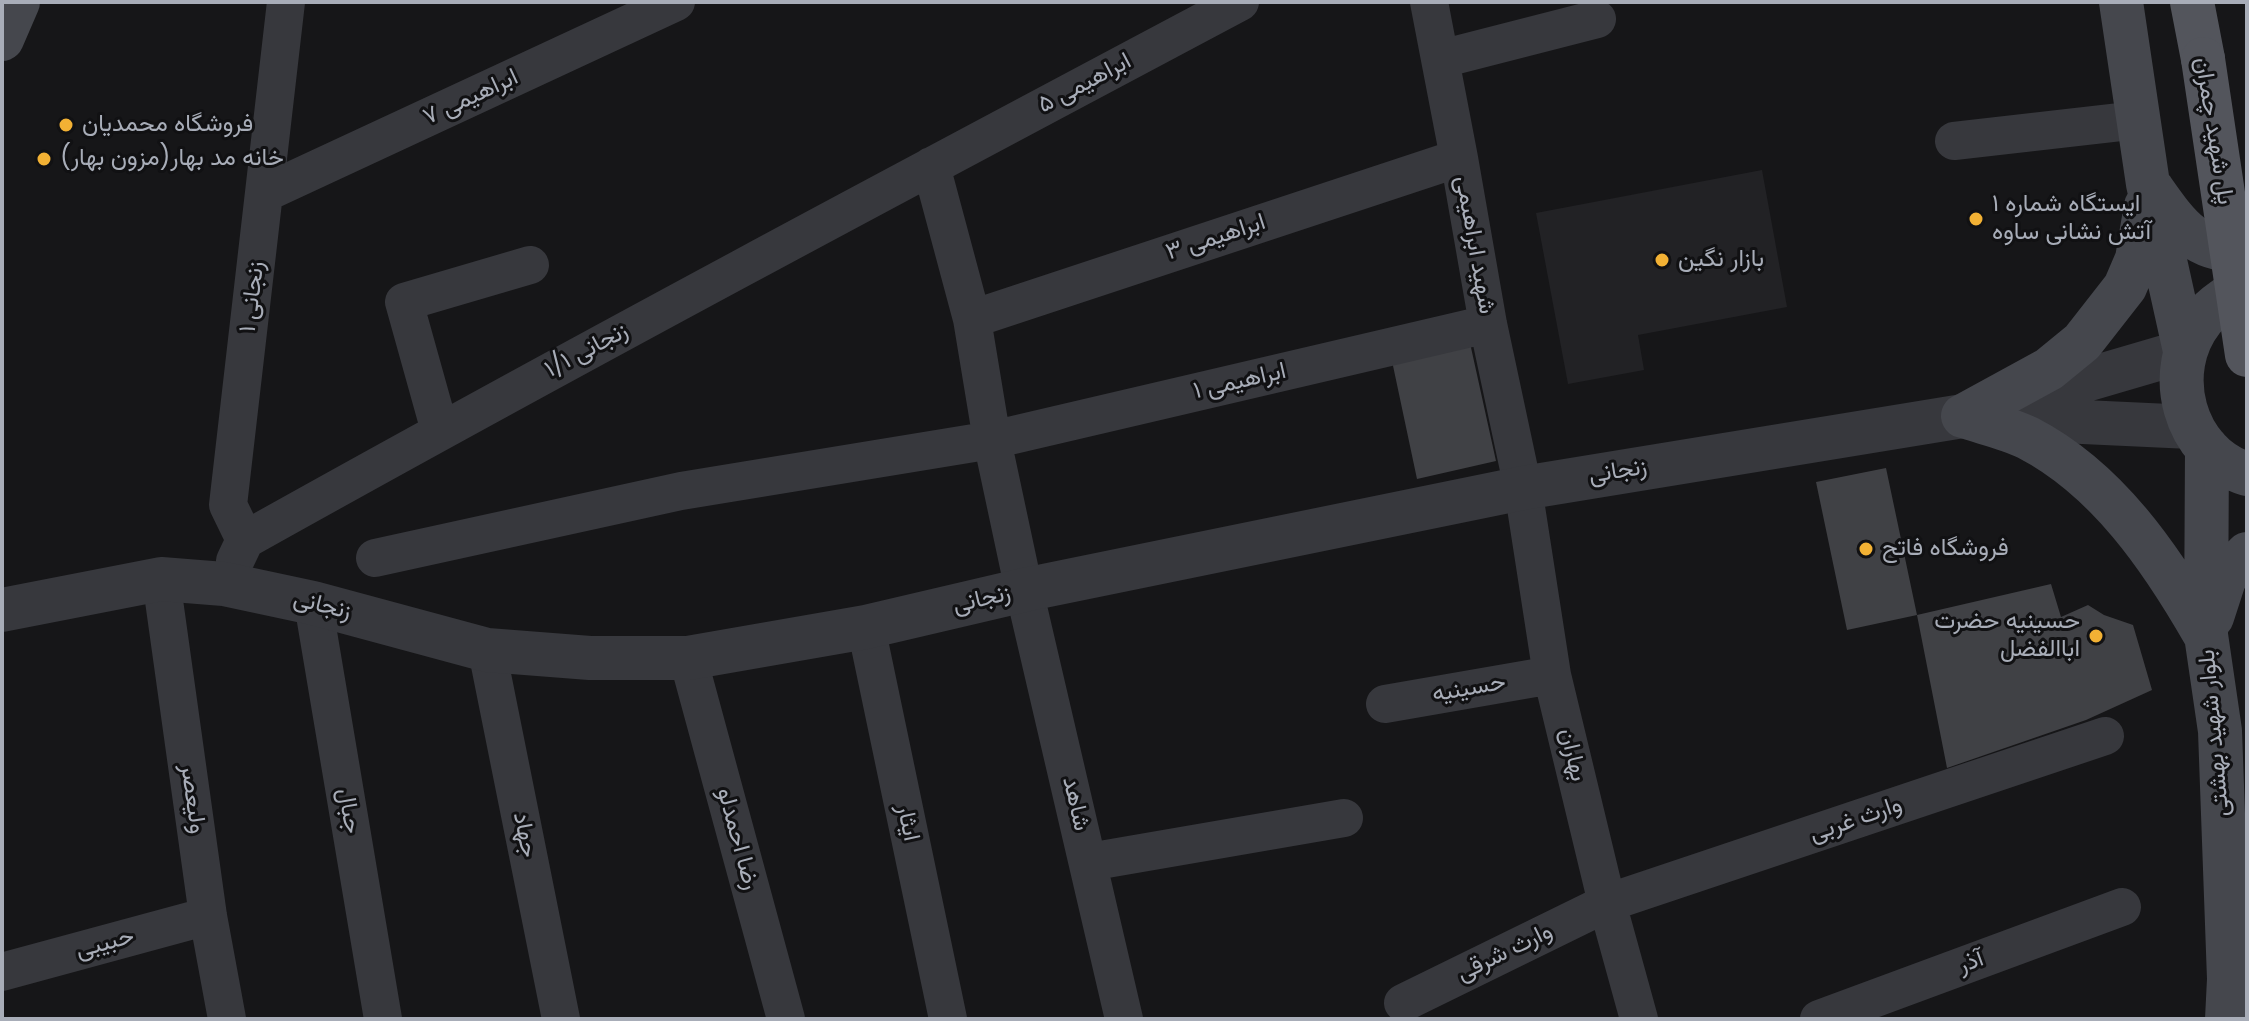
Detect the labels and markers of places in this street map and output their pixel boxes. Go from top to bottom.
place label: فروشگاه محمدیان [82,111,253,139]
marker: فروشگاه محمدیان [57,116,75,134]
place label: خانه مد بهار(مزون بهار) [60,145,284,173]
marker: خانه مد بهار(مزون بهار) [35,150,53,168]
place label: ایستگاه شماره ۱ آتش نشانی ساوه [1992,191,2151,247]
marker: ایستگاه شماره ۱ آتش نشانی ساوه [1967,210,1985,228]
place label: بازار نگین [1678,246,1764,274]
marker: بازار نگین [1653,251,1671,269]
place label: فروشگاه فاتح [1882,535,2009,563]
marker: فروشگاه فاتح [1857,540,1875,558]
place label: حسینیه حضرت اباالفضل [1934,608,2080,664]
marker: حسینیه حضرت اباالفضل [2087,627,2105,645]

